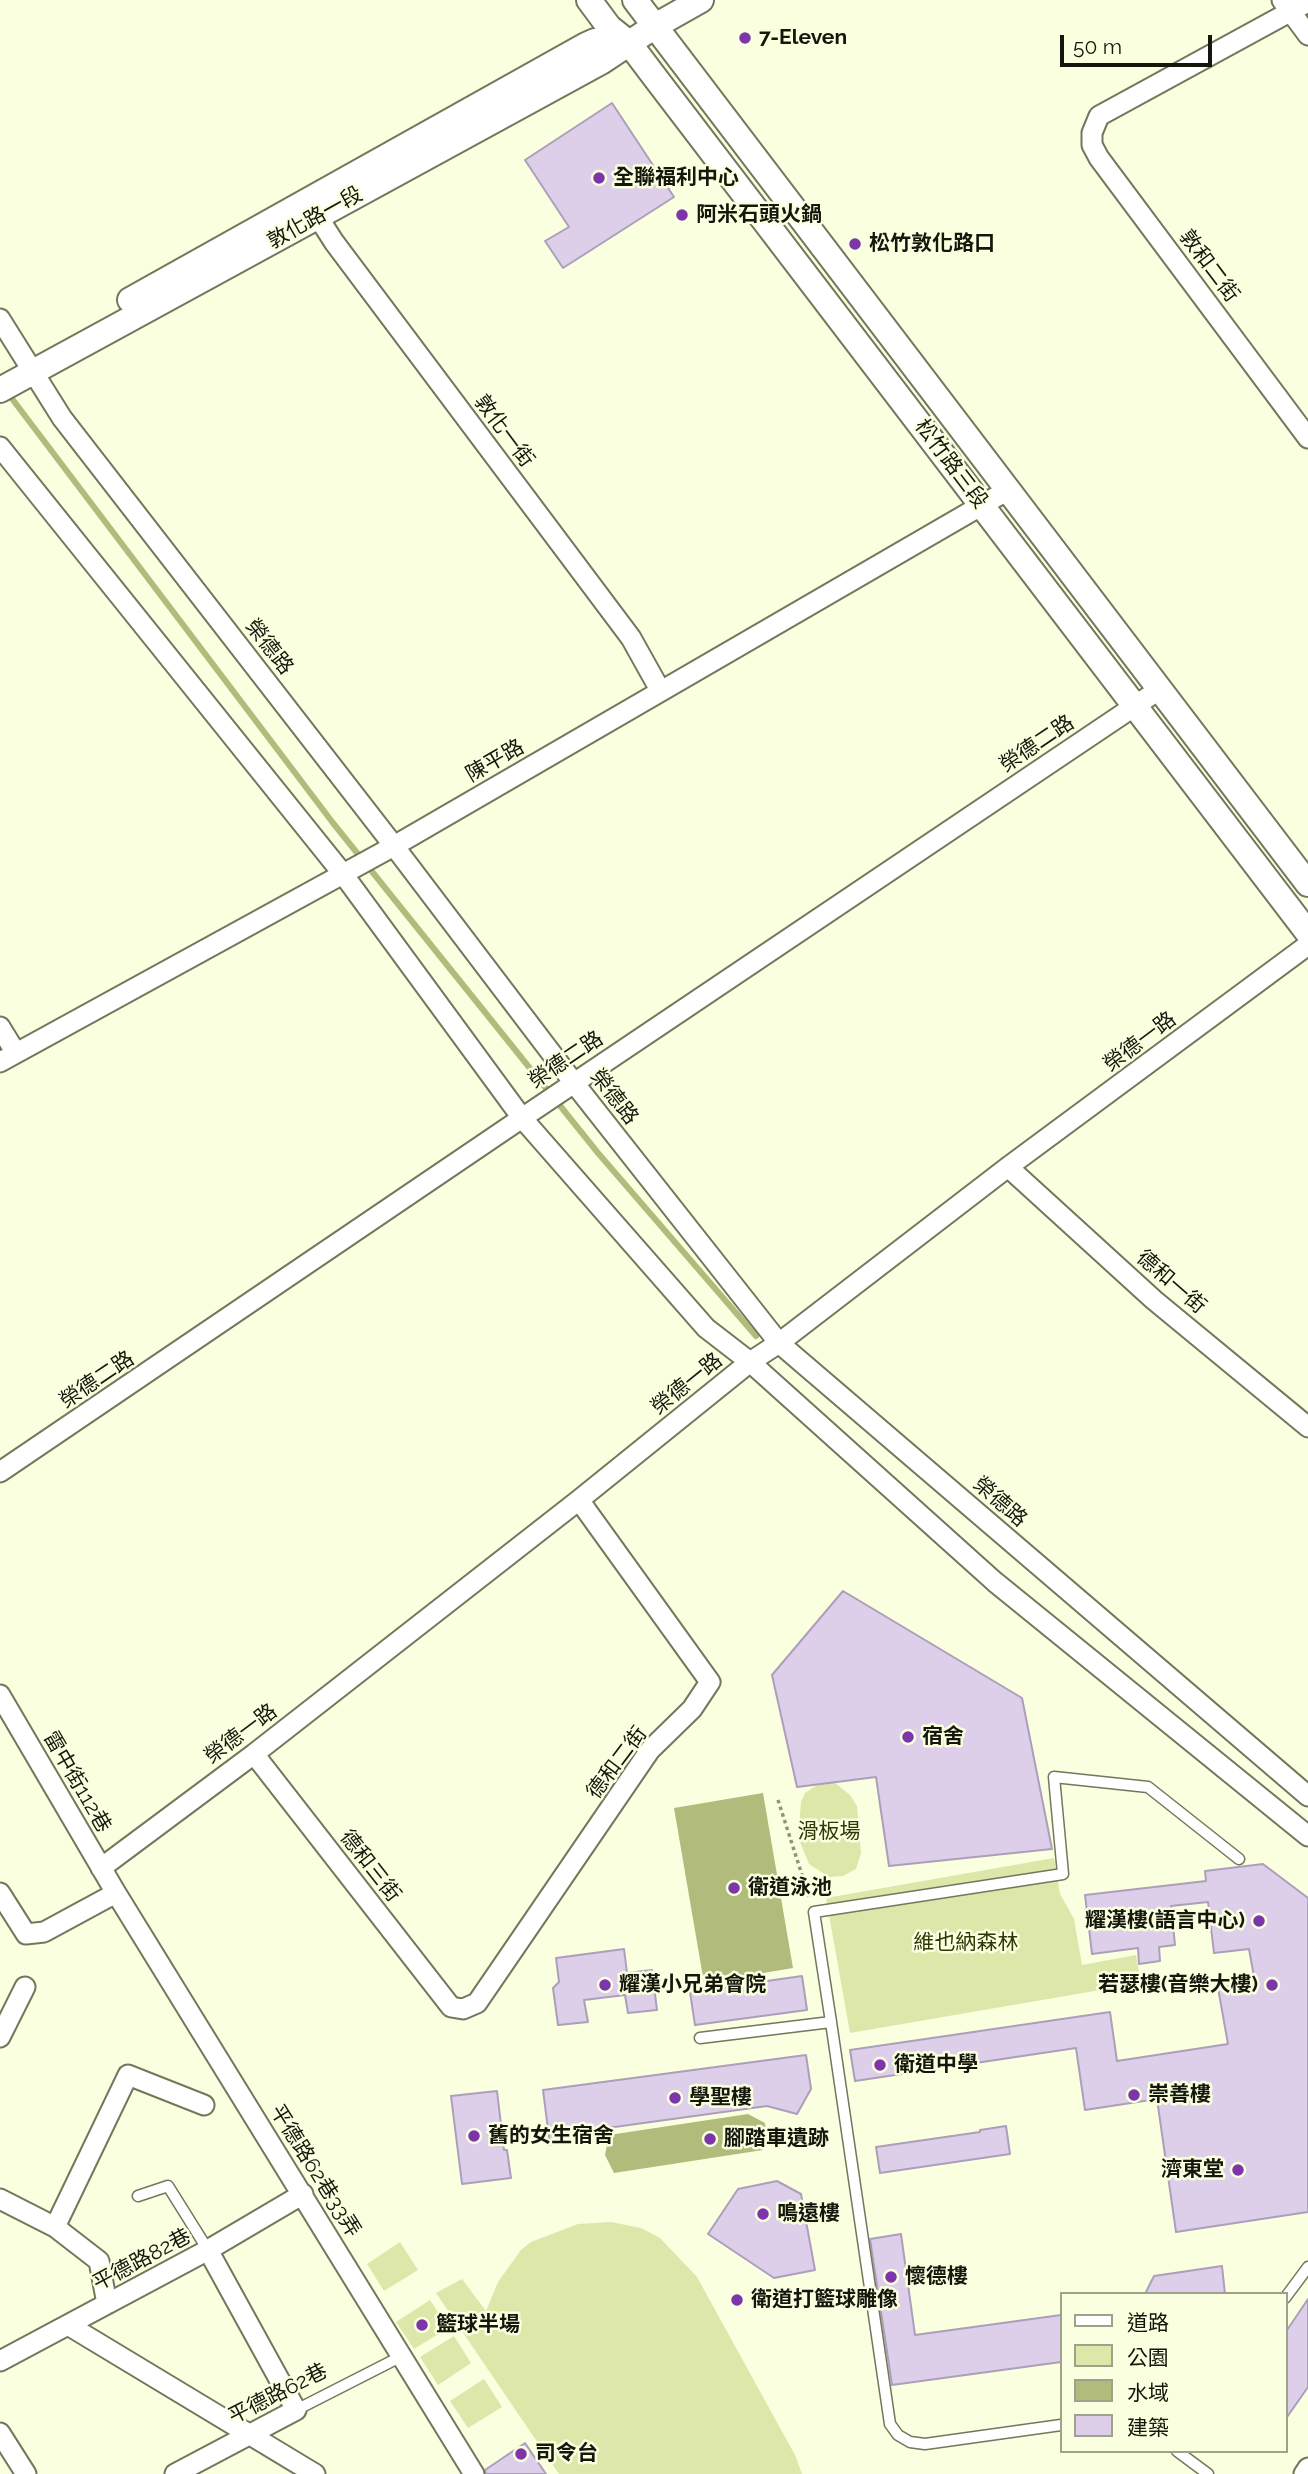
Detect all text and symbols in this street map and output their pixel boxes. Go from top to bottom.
scale bar [1063,21,1215,65]
place label: 7-Eleven [759,25,847,51]
marker: 7-Eleven [737,30,753,46]
text: 50 m [1073,34,1122,59]
place label: 全聯福利中心 [613,165,739,191]
marker: 全聯福利中心 [591,170,607,186]
street label: 敦化路一段 [263,182,367,254]
place label: 阿米石頭火鍋 [696,202,822,228]
marker: 阿米石頭火鍋 [674,207,690,223]
street label: 敦和二街 [1174,225,1244,307]
place label: 松竹敦化路口 [869,231,995,257]
marker: 松竹敦化路口 [847,236,863,252]
street label: 敦化一街 [469,390,539,472]
street label: 松竹路三段 [909,414,993,514]
street label: 榮德路 [240,614,298,680]
street label: 榮德二路 [995,710,1079,778]
street label: 陳平路 [461,734,529,788]
street label: 榮德一路 [1099,1007,1181,1077]
street label: 榮德二路 [524,1026,608,1094]
street label: 榮德路 [585,1064,643,1130]
street label: 德和一街 [1131,1245,1211,1319]
street label: 榮德二路 [55,1346,139,1414]
street label: 榮德一路 [646,1348,728,1420]
street label: 榮德路 [968,1472,1032,1532]
street label: 榮德一路 [200,1699,282,1769]
street label: 德和二街 [582,1722,652,1804]
place label: 宿舍 [922,1724,964,1750]
street label: 雷中街112巷 [38,1727,116,1837]
marker: 宿舍 [900,1729,916,1745]
park label: 滑板場 [798,1819,860,1845]
street label: 德和三街 [334,1825,406,1907]
place label: 衛道泳池 [748,1875,832,1901]
marker: 衛道泳池 [726,1880,742,1896]
place label: 耀漢樓(語言中心) [1085,1908,1245,1934]
marker: 耀漢樓(語言中心) [1251,1913,1267,1929]
park label: 維也納森林 [914,1930,1018,1956]
place label: 耀漢小兄弟會院 [619,1972,766,1998]
place label: 若瑟樓(音樂大樓) [1098,1972,1258,1998]
marker: 耀漢小兄弟會院 [597,1977,613,1993]
marker: 若瑟樓(音樂大樓) [1264,1977,1280,1993]
place label: 衛道中學 [894,2052,978,2078]
marker: 衛道中學 [872,2057,888,2073]
place label: 崇善樓 [1148,2082,1211,2108]
place label: 學聖樓 [689,2085,752,2111]
marker: 崇善樓 [1126,2087,1142,2103]
marker: 學聖樓 [667,2090,683,2106]
street label: 平德路62巷33弄 [264,2100,366,2242]
place label: 舊的女生宿舍 [488,2123,614,2149]
place label: 腳踏車遺跡 [724,2126,829,2152]
marker: 舊的女生宿舍 [466,2128,482,2144]
marker: 腳踏車遺跡 [702,2131,718,2147]
place label: 濟東堂 [1161,2157,1224,2183]
marker: 濟東堂 [1230,2162,1246,2178]
place label: 鳴遠樓 [777,2201,840,2227]
marker: 鳴遠樓 [755,2206,771,2222]
street label: 平德路82巷 [89,2224,195,2296]
place label: 懷德樓 [905,2264,968,2290]
marker: 懷德樓 [883,2269,899,2285]
place label: 衛道打籃球雕像 [751,2287,898,2313]
marker: 衛道打籃球雕像 [729,2292,745,2308]
legend [1060,2292,1287,2453]
text: 道路 [1127,2310,1169,2335]
place label: 籃球半場 [436,2312,520,2338]
marker: 籃球半場 [414,2317,430,2333]
text: 公園 [1127,2345,1169,2370]
street label: 平德路62巷 [224,2358,332,2430]
text: 水域 [1127,2380,1169,2405]
text: 建築 [1127,2415,1169,2440]
place label: 司令台 [535,2441,598,2467]
marker: 司令台 [513,2446,529,2462]

